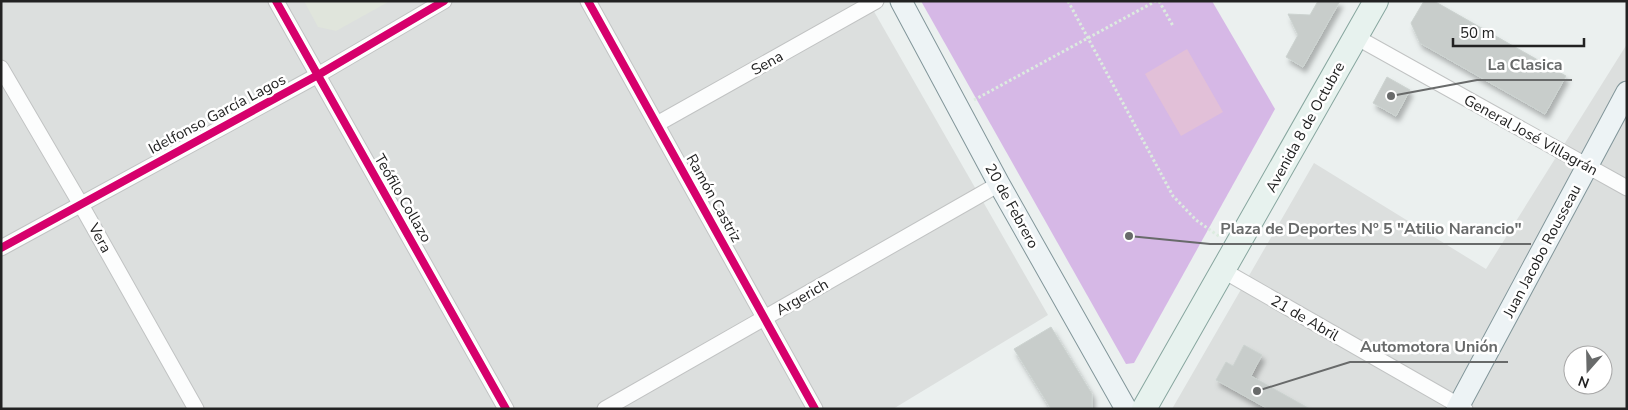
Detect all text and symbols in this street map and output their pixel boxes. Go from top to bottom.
scale bar [1453,15,1584,47]
text: 50 m [1460,23,1495,43]
street label: Sena [747,46,787,80]
callout: La Clasica [1477,49,1572,80]
text: La Clasica [1488,54,1562,76]
street label: Avenida 8 de Octubre [1261,58,1349,196]
street label: Idelfonso García Lagos [145,69,289,159]
street label: General José Villagrán [1460,90,1602,180]
street label: Teófilo Collazo [370,150,436,246]
street label: Ramón Castriz [682,151,746,246]
street label: 20 de Febrero [980,160,1044,252]
street label: Juan Jacobo Rousseau [1498,181,1586,322]
callout: Plaza de Deportes Nº 5 "Atilio Narancio" [1210,213,1531,244]
text: Plaza de Deportes Nº 5 "Atilio Narancio" [1220,218,1522,240]
street label: Vera [83,219,116,256]
street label: Argerich [772,274,832,320]
street label: 21 de Abril [1267,290,1343,346]
callout: Automotora Unión [1350,331,1508,362]
text: Automotora Unión [1360,336,1498,358]
north arrow [1563,345,1613,395]
text: N [1576,371,1592,392]

